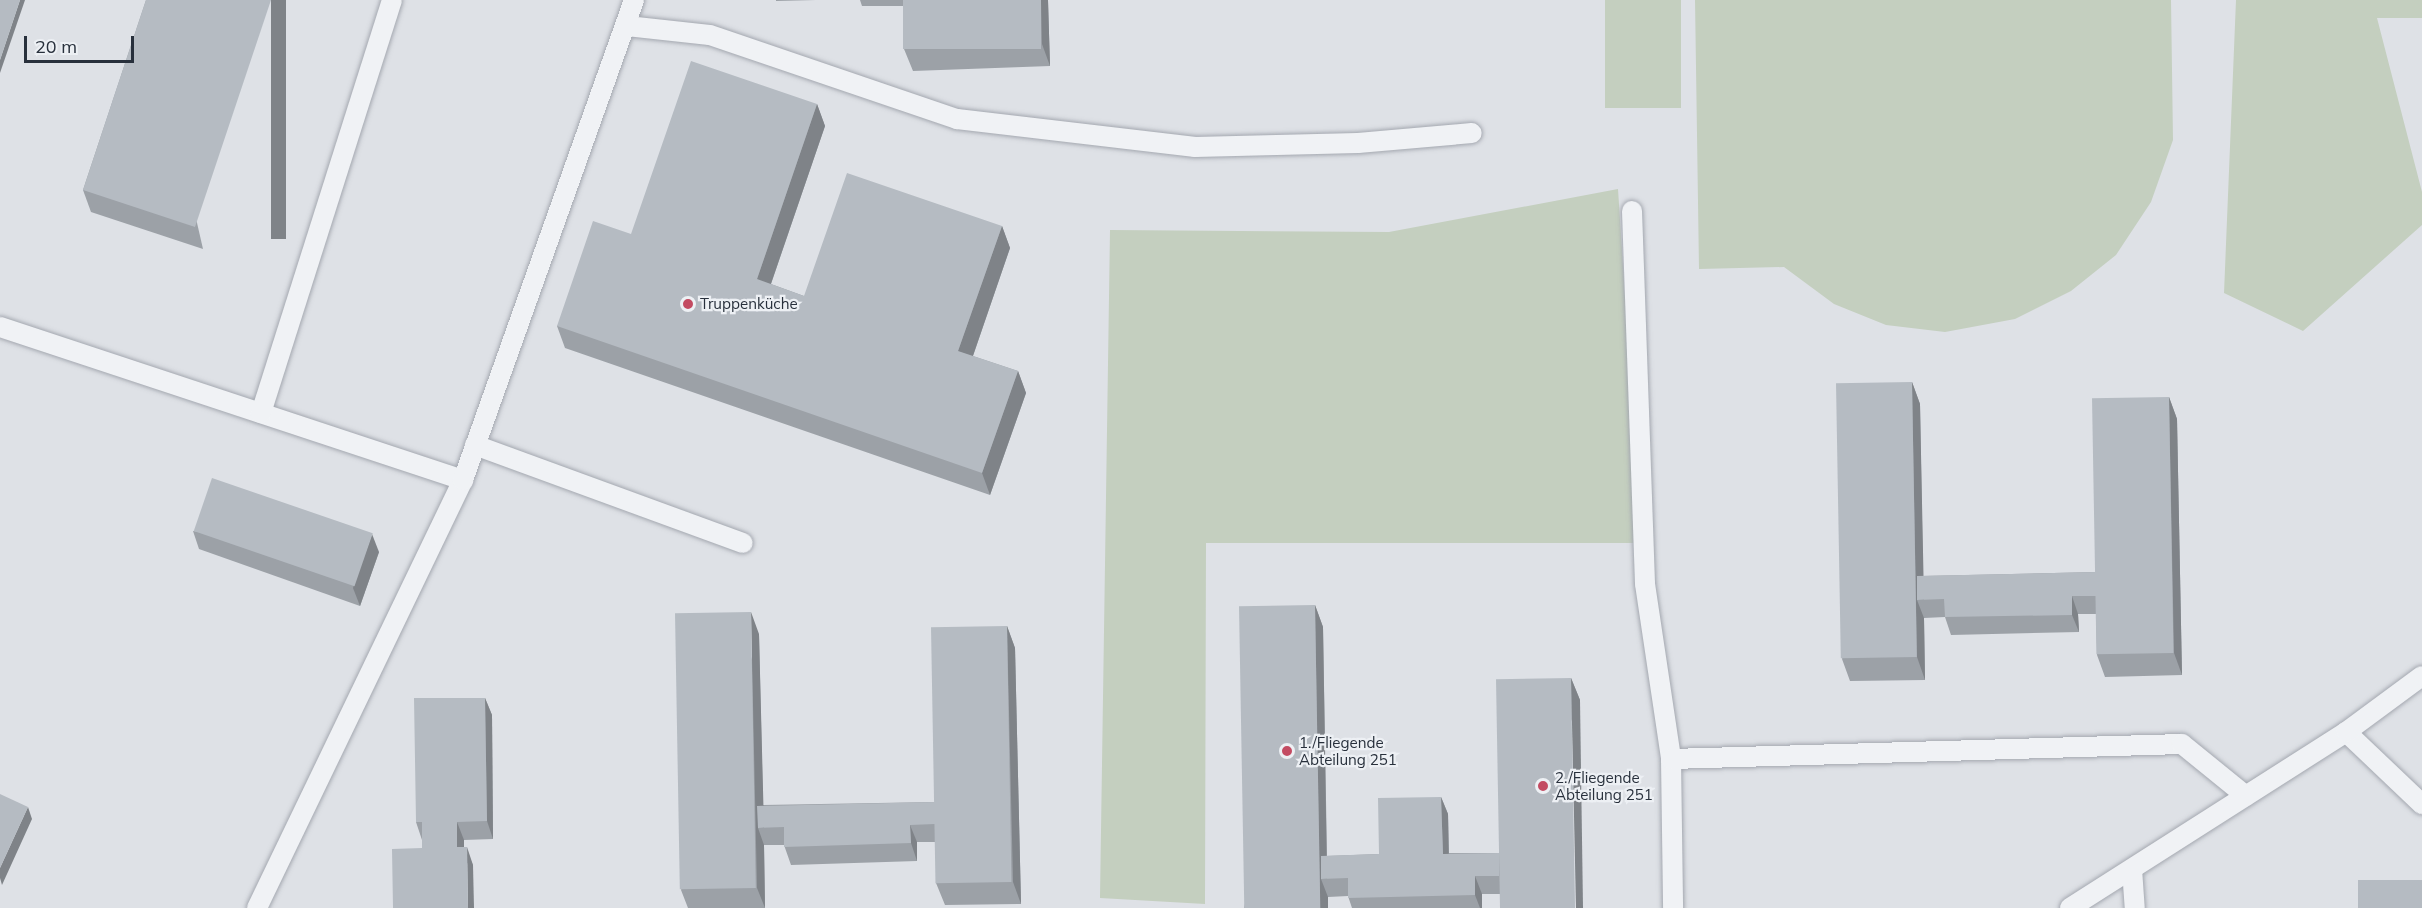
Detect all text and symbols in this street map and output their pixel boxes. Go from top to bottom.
scale bar [27,24,136,62]
text: 20 m [35,35,77,58]
place label: Truppenküche [700,295,798,313]
marker: Truppenküche [681,297,695,311]
place label: 1./Fliegende Abteilung 251 [1299,733,1397,768]
marker: 1./Fliegende Abteilung 251 [1280,744,1294,758]
place label: 2./Fliegende Abteilung 251 [1555,768,1653,803]
marker: 2./Fliegende Abteilung 251 [1536,779,1550,793]

